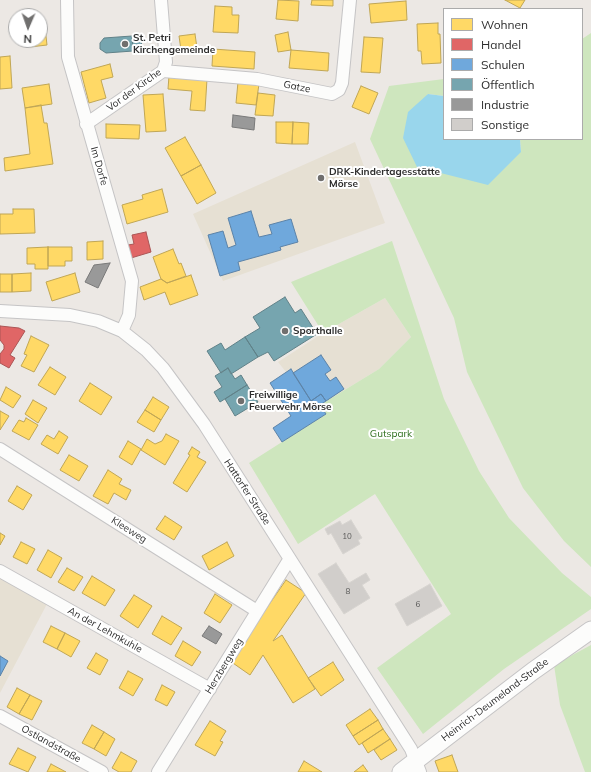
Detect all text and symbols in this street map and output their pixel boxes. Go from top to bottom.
north arrow [8,8,48,48]
legend [443,8,583,140]
text: Wohnen [481,17,528,32]
text: N [23,32,32,46]
place label: St. Petri Kirchengemeinde [133,32,215,56]
text: Handel [481,37,521,52]
marker: St. Petri Kirchengemeinde [120,39,130,49]
text: Schulen [481,57,525,72]
street label: Vor der Kirche [104,66,164,114]
text: Öffentlich [481,77,534,92]
street label: Gatze [282,79,312,95]
text: Industrie [481,97,529,112]
text: Sonstige [481,117,529,132]
street label: Im Dorfe [88,145,110,187]
place label: DRK-Kindertagesstätte Mörse [329,166,440,190]
marker: DRK-Kindertagesstätte Mörse [316,173,326,183]
place label: Sporthalle [293,325,342,337]
marker: Sporthalle [280,326,290,336]
place label: Freiwillige Feuerwehr Mörse [249,389,332,412]
marker: Freiwillige Feuerwehr Mörse [236,396,246,406]
park label: Gutspark [370,428,412,440]
street label: Hattorfer Straße [221,457,273,527]
street label: Kleeweg [109,514,149,546]
house number: 10 [342,532,352,542]
house number: 8 [346,587,350,597]
house number: 6 [416,600,420,610]
street label: An der Lehmkuhle [66,604,144,656]
street label: Herzbergweg [203,636,245,696]
street label: Heinrich-Deumeland-Straße [439,656,551,744]
street label: Ostlandstraße [19,723,83,765]

